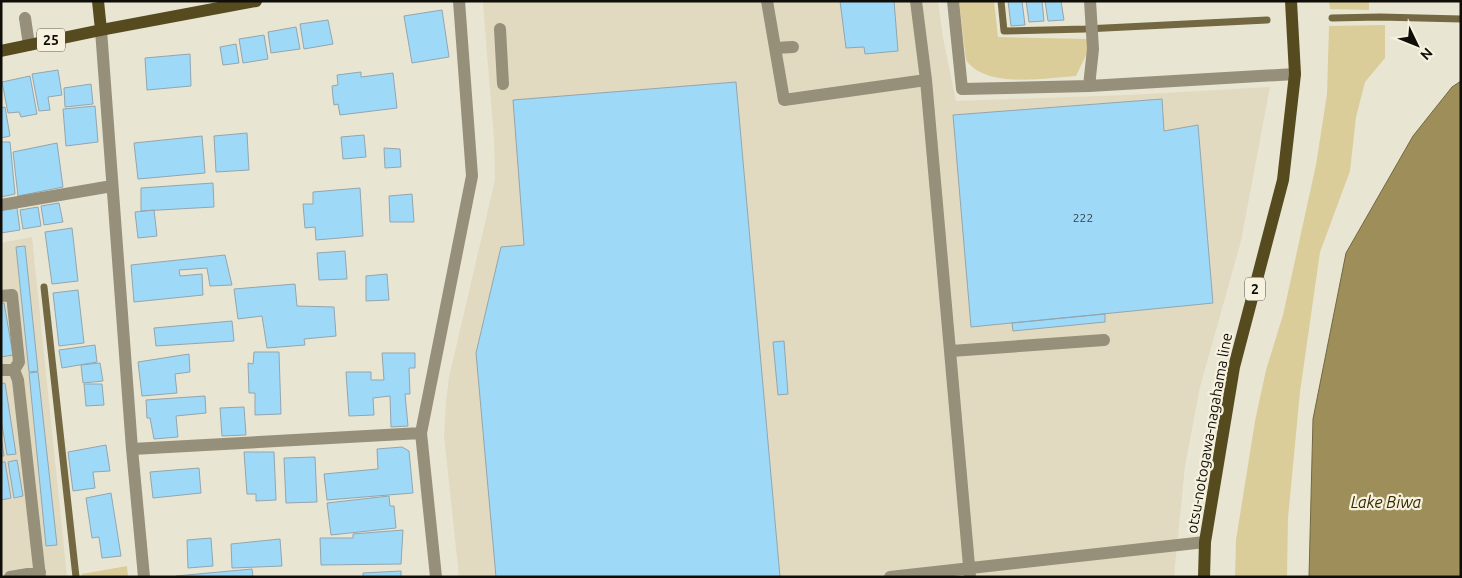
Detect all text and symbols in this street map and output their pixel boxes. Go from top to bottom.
north arrow [1392,20,1442,70]
road number: 25 [37,28,65,52]
text: N [1417,45,1436,63]
house number: 222 [1073,211,1093,224]
road number: 2 [1245,278,1265,300]
street label: otsu-notogawa-nagahama line [1183,331,1235,535]
water label: Lake Biwa [1351,493,1422,511]

